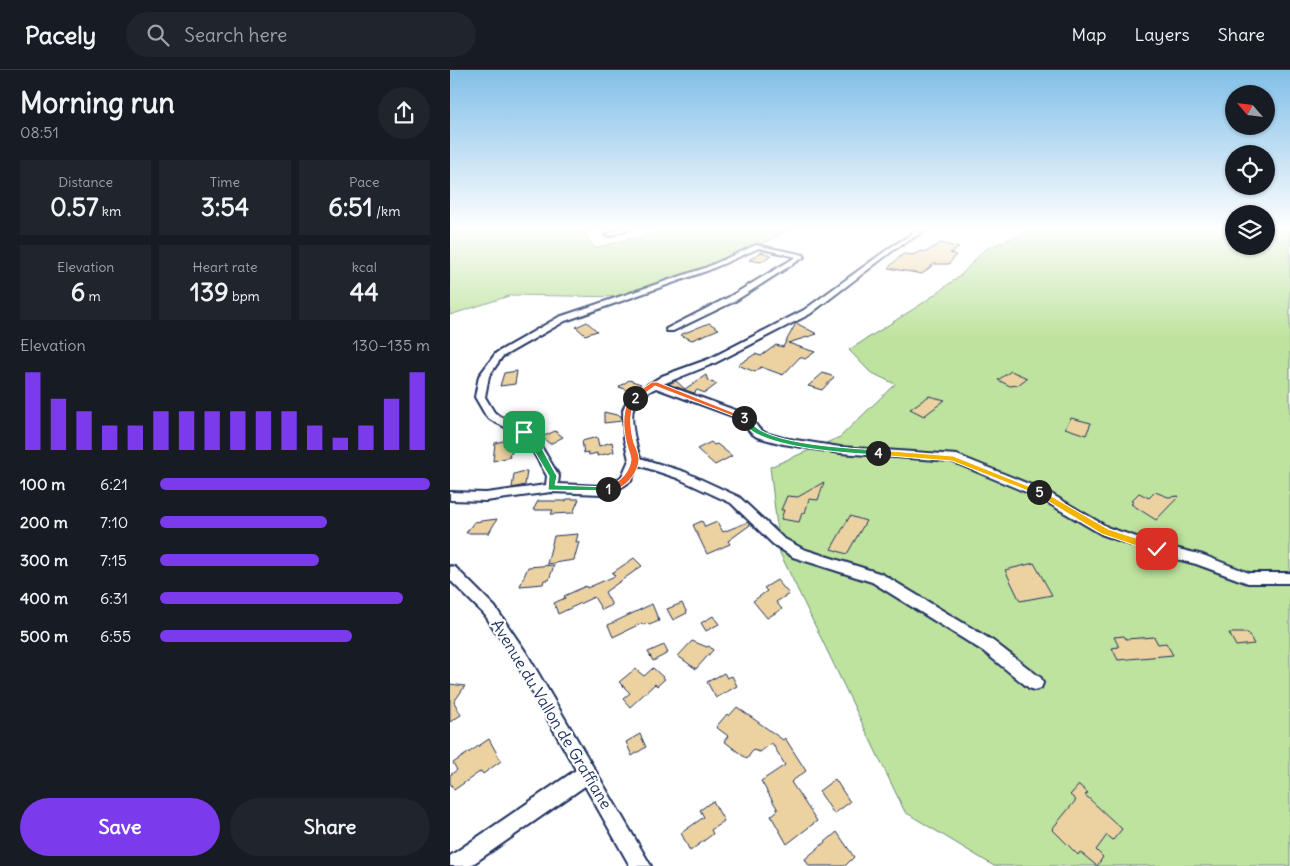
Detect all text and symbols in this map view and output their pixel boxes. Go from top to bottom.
search box [126,12,476,57]
text: Pacely [25,20,96,50]
icon: search [144,21,172,49]
text: Search here [184,23,287,47]
text: Map [1071,23,1106,46]
text: Layers [1134,23,1190,46]
text: Share [1218,23,1265,46]
text: Morning run [20,85,175,121]
north arrow [1225,85,1275,135]
map controls [1225,85,1275,255]
button: share [378,87,430,139]
text: 08:51 [20,122,59,142]
button: locate [1225,145,1275,195]
text: Distance [58,173,113,191]
text: Time [210,173,240,191]
text: Pace [349,173,380,191]
text: 0.57 [50,191,98,223]
text: 3:54 [201,191,249,223]
text: 6:51 [328,191,373,223]
text: km [98,202,121,220]
text: /km [373,202,400,220]
button: layers [1225,205,1275,255]
text: Elevation [57,258,114,276]
text: Heart rate [193,258,257,276]
text: kcal [352,258,377,276]
text: 6 [71,276,85,308]
text: 139 [190,276,229,308]
text: 44 [350,276,379,308]
text: m [85,287,101,305]
text: bpm [229,287,260,305]
text: Elevation [20,335,86,355]
text: 130–135 m [352,335,430,355]
pin: 2 [622,386,648,410]
text: 2 [632,389,639,407]
pin: 3 [732,406,756,430]
text: 3 [741,409,748,427]
pin [503,411,545,453]
icon: arrive [510,418,538,446]
pin: 4 [866,440,890,466]
text: 4 [874,444,883,462]
text: 100 m [20,474,65,494]
text: 6:21 [100,474,128,494]
pin: 1 [596,476,620,502]
text: 1 [606,480,611,498]
pin: 5 [1026,480,1052,504]
text: 5 [1035,483,1044,501]
text: 200 m [20,512,68,532]
text: 7:10 [100,512,128,532]
pin [1136,528,1178,570]
icon: check [1143,535,1171,563]
text: 300 m [20,550,68,570]
text: 7:15 [100,550,127,570]
text: 400 m [20,588,68,608]
text: 6:31 [100,588,128,608]
street label: Avenue du Vallon de Graffiane [487,616,617,812]
text: 500 m [20,626,68,646]
text: 6:55 [100,626,131,646]
button: Save [20,798,220,856]
button: Share [230,798,430,856]

